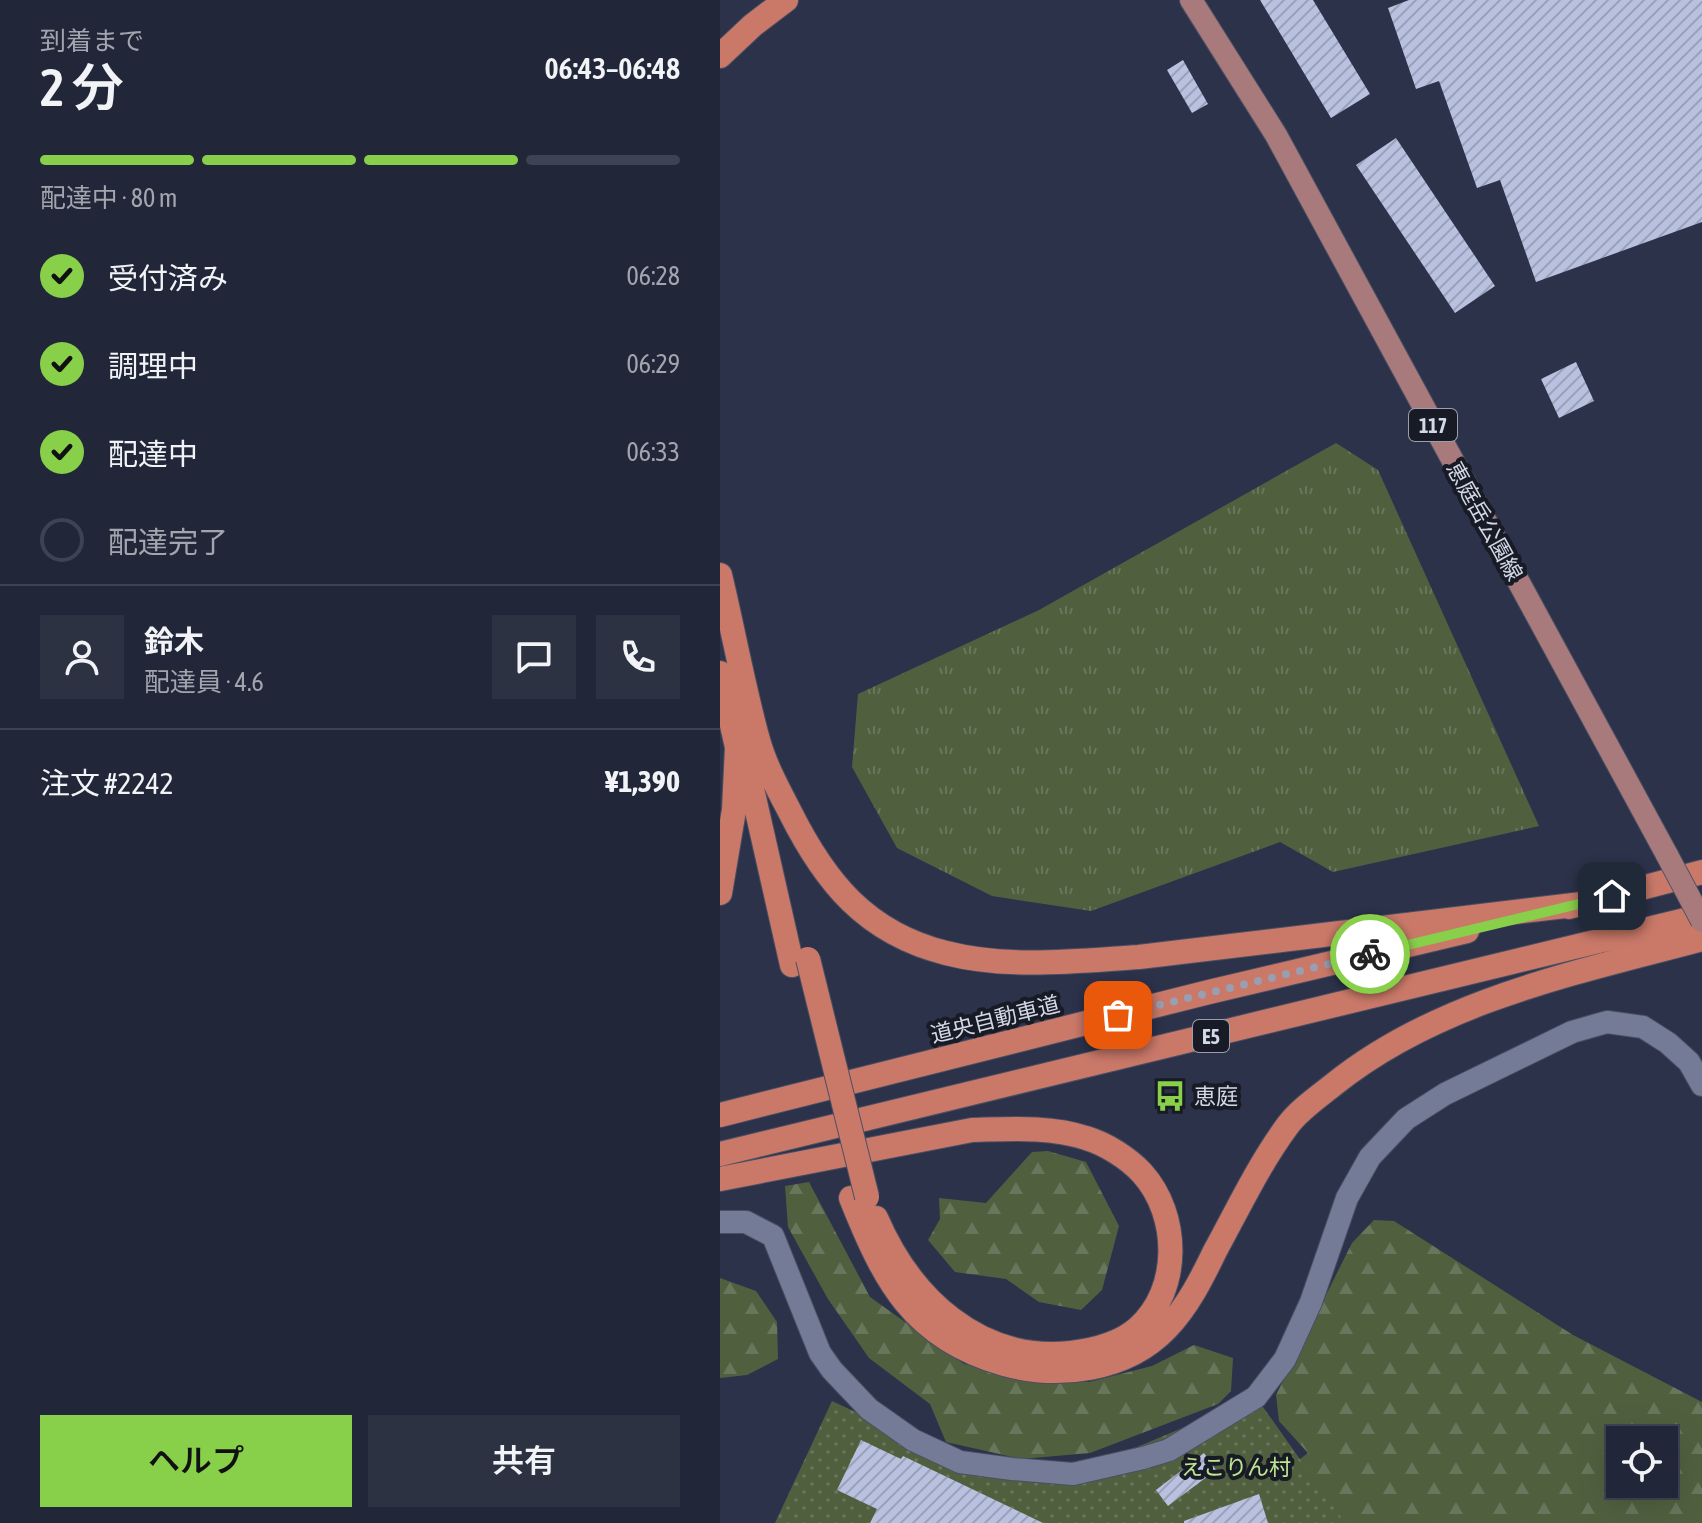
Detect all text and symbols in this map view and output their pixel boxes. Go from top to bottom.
text: 到着まで [40,26,144,56]
text: 06:43–06:48 [545,51,680,85]
text: 2 分 [40,57,124,117]
text: 配達中 · 80 m [40,183,177,213]
icon: check [40,254,84,298]
text: 受付済み [108,261,228,295]
text: 06:28 [626,261,680,291]
icon: check [40,342,84,386]
text: 調理中 [108,349,198,383]
text: 06:29 [626,349,680,379]
road number: 117 [1409,409,1457,441]
icon: check [40,430,84,474]
text: 配達中 [108,437,198,471]
text: 06:33 [626,437,680,467]
street label: 恵庭岳公園線 [1442,457,1528,585]
text: 配達完了 [108,525,228,559]
button: person [40,615,124,699]
button: chat [492,615,576,699]
button: phone [596,615,680,699]
text: 鈴木 [144,624,204,658]
text: 配達員 · 4.6 [144,667,264,697]
text: ¥1,390 [605,764,680,798]
text: 注文 #2242 [40,766,174,800]
pin [1578,862,1646,930]
icon: home [1590,874,1634,918]
courier [1330,914,1410,994]
icon: bike [1348,932,1392,976]
pin [1084,981,1152,1049]
street label: 道央自動車道 [928,990,1062,1048]
icon: bag [1096,993,1140,1037]
road number: E5 [1193,1020,1229,1052]
bus stop icon: 恵庭 [1153,1079,1187,1113]
place label: 恵庭 [1194,1083,1238,1109]
button: ヘルプ [40,1415,352,1507]
button: 共有 [368,1415,680,1507]
map controls [1606,1426,1678,1498]
button: locate [1606,1426,1678,1498]
park label: えこりん村 [1181,1454,1291,1480]

